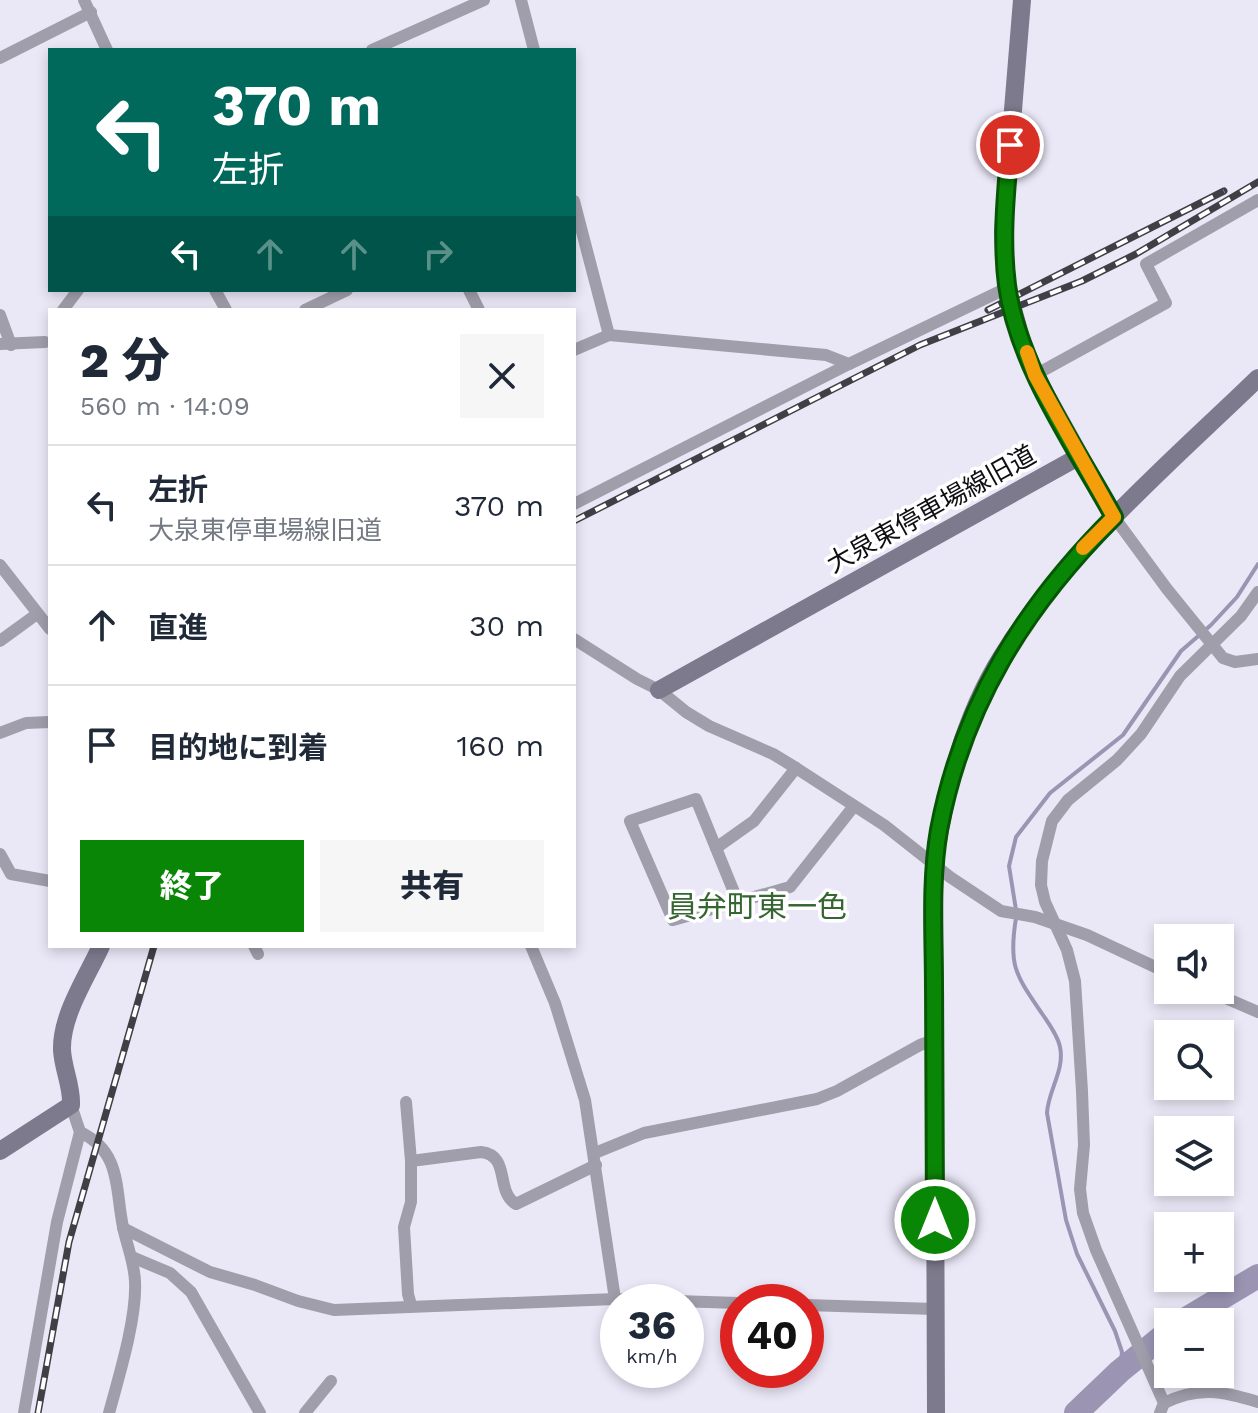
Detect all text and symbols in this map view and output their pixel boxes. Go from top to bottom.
text: 370 m [212,73,381,139]
icon: left [80,80,184,184]
pin [976,111,1044,179]
icon: arrive [988,123,1032,167]
text: 左折 [212,149,284,191]
icon: left [164,232,208,276]
icon: ahead [248,232,292,276]
icon: ahead [332,232,376,276]
icon: right [416,232,460,276]
text: 2 分 [80,332,170,389]
button: close [460,334,544,418]
text: 560 m · 14:09 [80,391,250,421]
street label: 大泉東停車場線旧道 [821,439,1041,579]
text: 左折 [148,472,208,507]
icon: left [80,483,124,527]
text: 370 m [454,488,544,523]
text: 大泉東停車場線旧道 [148,515,382,545]
icon: ahead [80,603,124,647]
text: 30 m [469,608,544,643]
text: 直進 [148,610,208,645]
icon: arrive [80,723,124,767]
text: 160 m [457,728,544,763]
text: 目的地に到着 [148,730,328,765]
button: 終了 [80,840,304,932]
button: 共有 [320,840,544,932]
district label: 員弁町東一色 [667,889,847,924]
map controls [1154,924,1234,1388]
button: sound [1154,924,1234,1004]
button: search [1154,1020,1234,1100]
button: layers [1154,1116,1234,1196]
position arrow [893,1178,977,1262]
button: + [1154,1212,1234,1292]
speed limit sign: 40 [720,1284,824,1388]
text: 36 [628,1302,676,1349]
button: − [1154,1308,1234,1388]
text: km/h [626,1344,678,1368]

